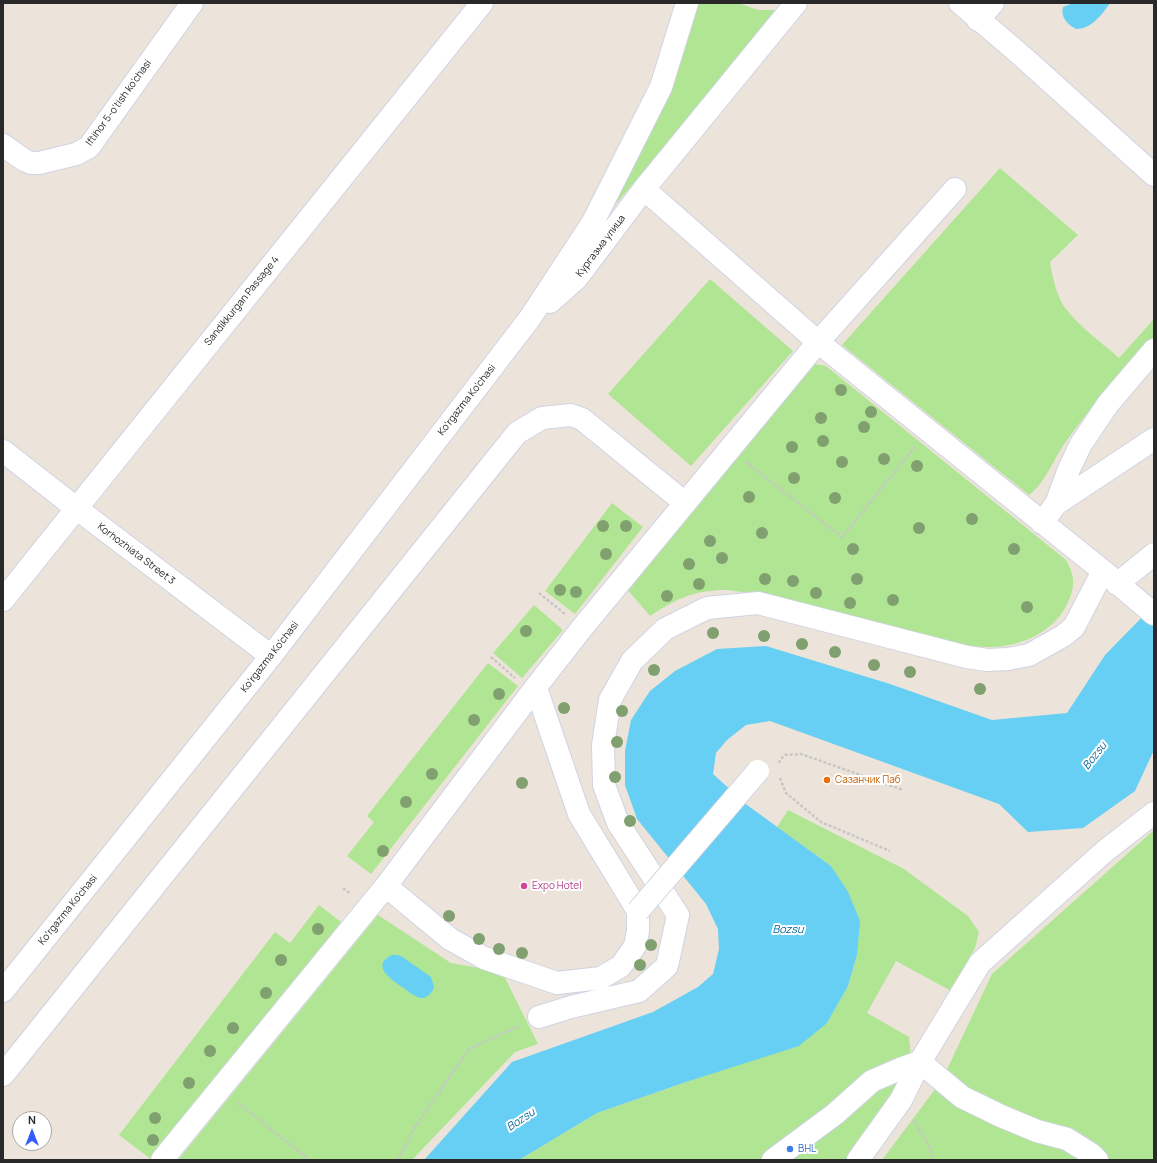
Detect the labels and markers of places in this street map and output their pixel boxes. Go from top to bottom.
place label: Сазанчик Паб [835,774,901,786]
marker: Сазанчик Паб [822,775,832,785]
place label: Expo Hotel [532,880,582,892]
marker: Expo Hotel [519,881,529,891]
place label: BHL [798,1143,816,1155]
marker: BHL [785,1144,795,1154]

